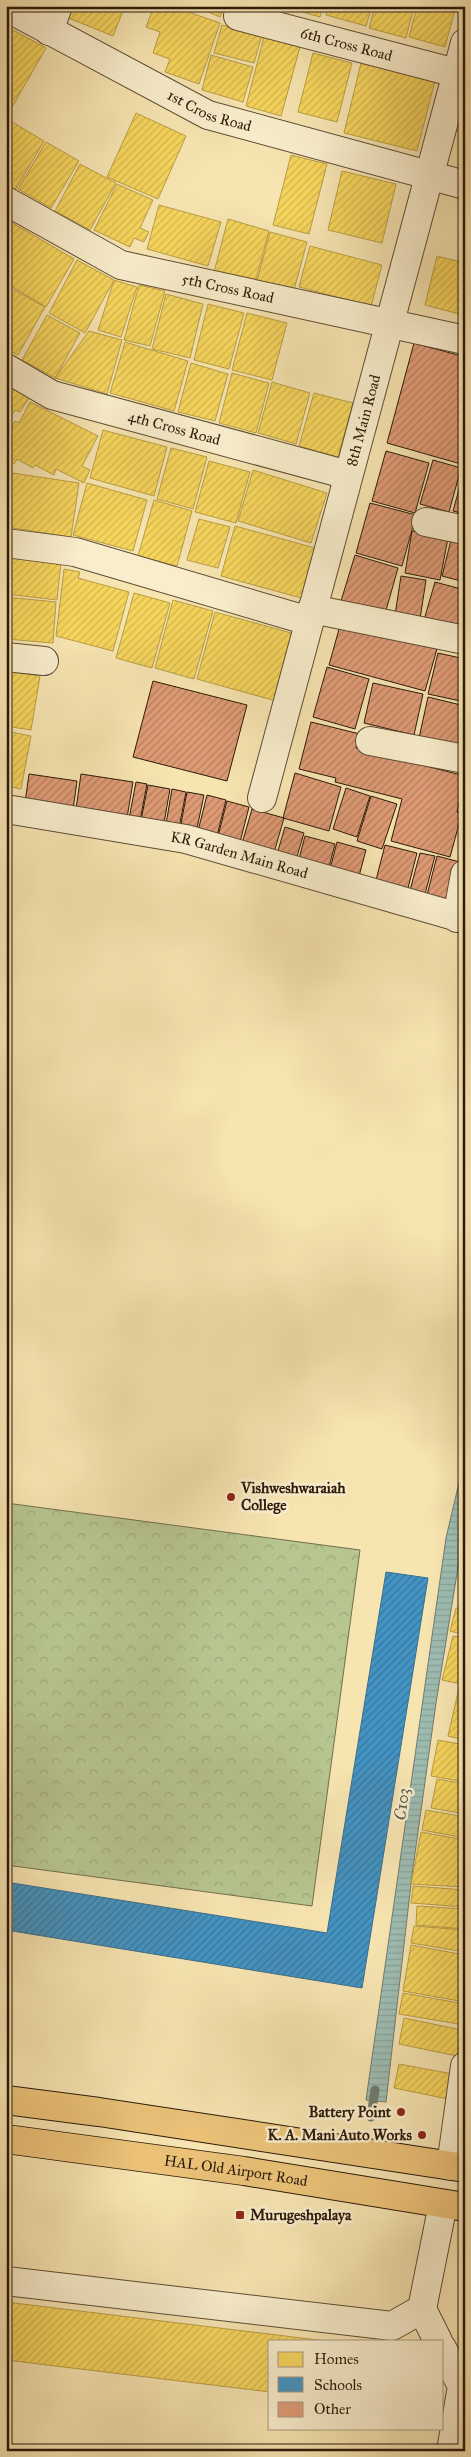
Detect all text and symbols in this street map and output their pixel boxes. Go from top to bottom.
street label: 6th Cross Road [298,24,395,65]
street label: 1st Cross Road [164,86,254,136]
street label: 5th Cross Road [180,270,276,307]
street label: 8th Main Road [343,372,385,468]
street label: 4th Cross Road [126,407,223,449]
street label: KR Garden Main Road [169,828,310,883]
place label: Vishweshwaraiah College [240,1479,346,1515]
marker: Vishweshwaraiah College [225,1491,237,1503]
water label: C103 [390,1787,413,1822]
place label: Battery Point [309,2103,392,2122]
marker: Battery Point [395,2106,407,2118]
place label: K. A. Mani Auto Works [268,2126,413,2144]
marker: K. A. Mani Auto Works [416,2129,428,2141]
street label: HAL Old Airport Road [163,2151,309,2190]
place label: Murugeshpalaya [250,2206,352,2225]
marker: Murugeshpalaya [234,2209,246,2221]
legend [268,2340,444,2430]
text: Homes [314,2350,359,2368]
text: Schools [314,2376,362,2394]
text: Other [314,2400,351,2418]

